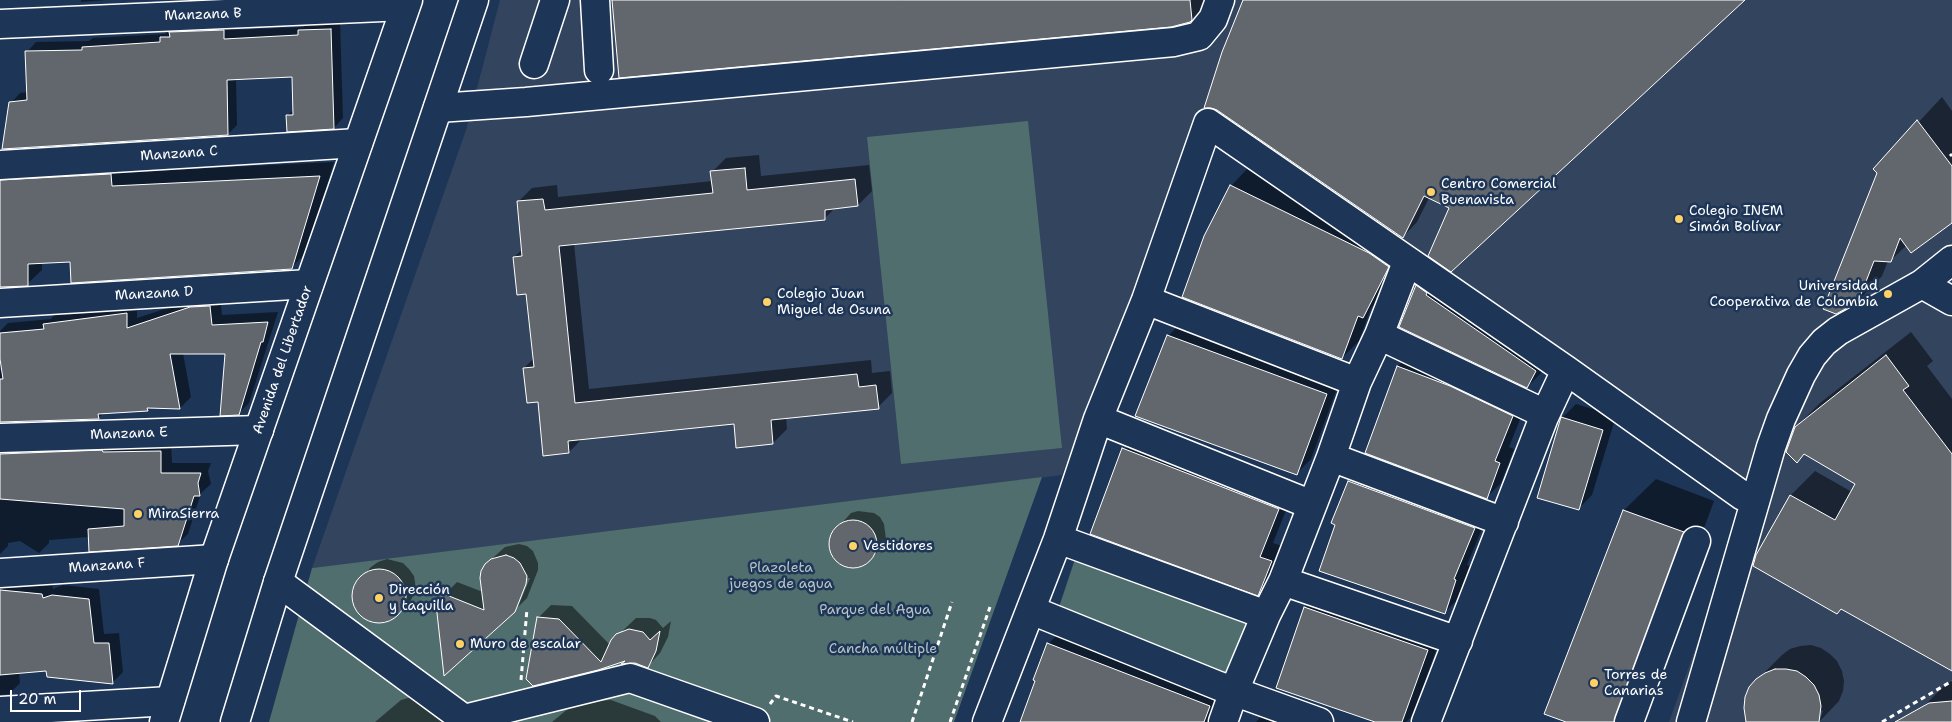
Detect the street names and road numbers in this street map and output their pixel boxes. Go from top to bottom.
street label: Manzana B [164,5,242,25]
street label: Manzana C [140,143,218,165]
street label: Avenida del Libertador [250,283,316,437]
street label: Manzana D [114,284,194,304]
street label: Manzana E [90,424,168,444]
street label: Manzana F [68,555,146,577]

